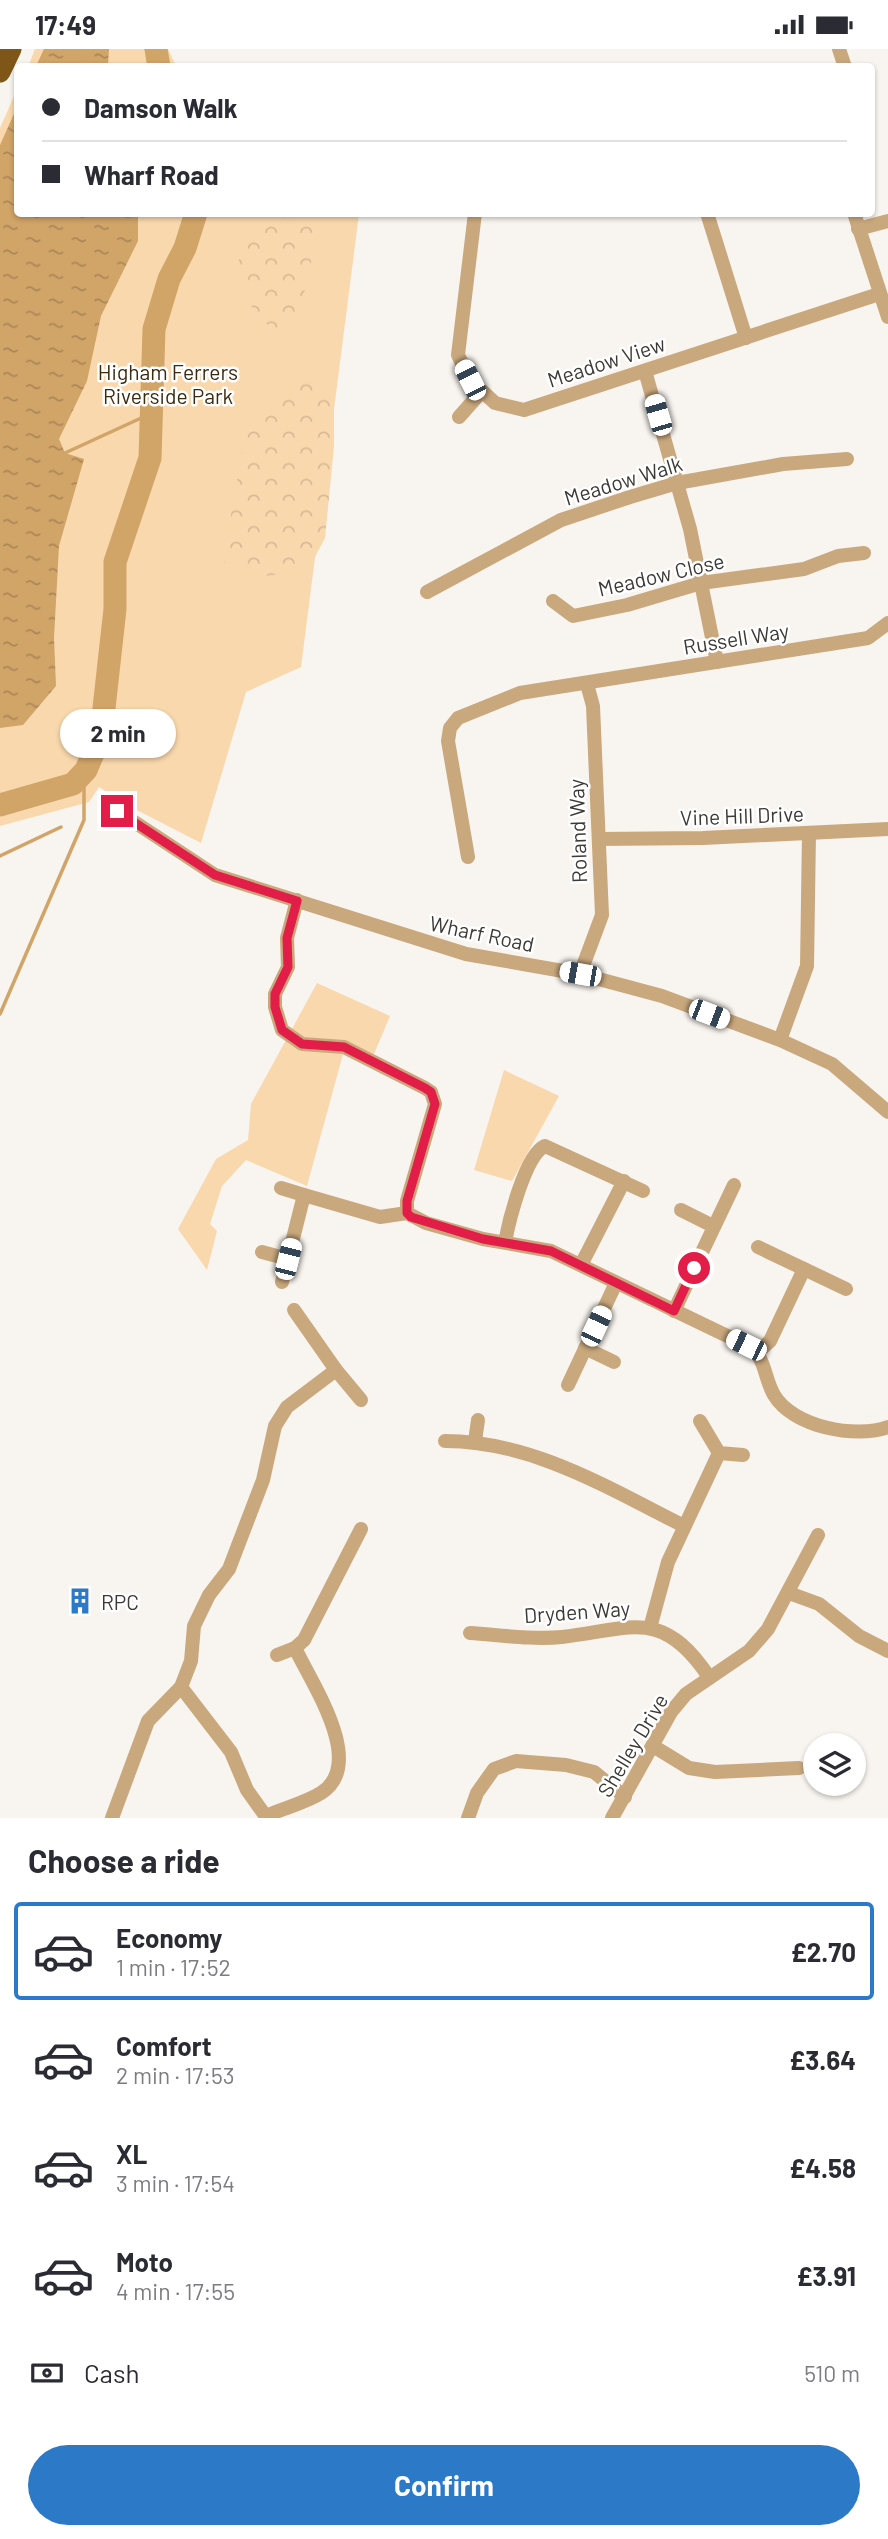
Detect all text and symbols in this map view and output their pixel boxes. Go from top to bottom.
text: 17:49 [35,9,96,40]
text: Damson Walk [84,92,238,123]
text: Wharf Road [84,159,219,190]
street label: Meadow View [544,330,668,392]
car [452,357,489,403]
park label: Higham Ferrers Riverside Park [98,359,238,408]
car [643,392,674,438]
street label: Meadow Walk [561,450,685,510]
street label: Meadow Close [595,547,727,601]
street label: Russell Way [681,617,791,659]
callout: 2 min [59,709,175,759]
text: 2 min [90,719,146,747]
street label: Roland Way [563,778,591,884]
route end [101,795,133,827]
street label: Vine Hill Drive [680,800,804,830]
street label: Wharf Road [427,910,537,956]
car [558,960,603,988]
car [686,997,733,1031]
car [273,1236,304,1282]
route start [678,1252,710,1284]
car [578,1303,615,1349]
car [723,1326,770,1364]
building icon: RPC [65,1586,95,1616]
place label: RPC [101,1589,139,1614]
street label: Dryden Way [523,1595,631,1627]
street label: Shelley Drive [591,1689,673,1801]
map controls [803,1733,866,1796]
button: layers [803,1733,866,1796]
text: Choose a ride [28,1841,220,1879]
icon: car [32,1920,95,1983]
text: Economy [116,1922,222,1953]
text: £2.70 [791,1936,856,1967]
text: 1 min · 17:52 [116,1953,231,1981]
icon: car [32,2028,95,2091]
text: Comfort [116,2030,212,2061]
text: £3.64 [789,2044,856,2075]
text: 2 min · 17:53 [116,2061,235,2089]
icon: car [32,2136,95,2199]
text: XL [116,2138,147,2169]
text: £4.58 [789,2152,856,2183]
text: 3 min · 17:54 [116,2169,235,2197]
icon: car [32,2244,95,2307]
text: Moto [116,2246,173,2277]
text: £3.91 [797,2260,856,2291]
text: 4 min · 17:55 [116,2277,235,2305]
icon: cash [28,2354,66,2392]
text: Cash [84,2357,139,2388]
text: 510 m [804,2359,860,2387]
button: Confirm [28,2445,860,2525]

